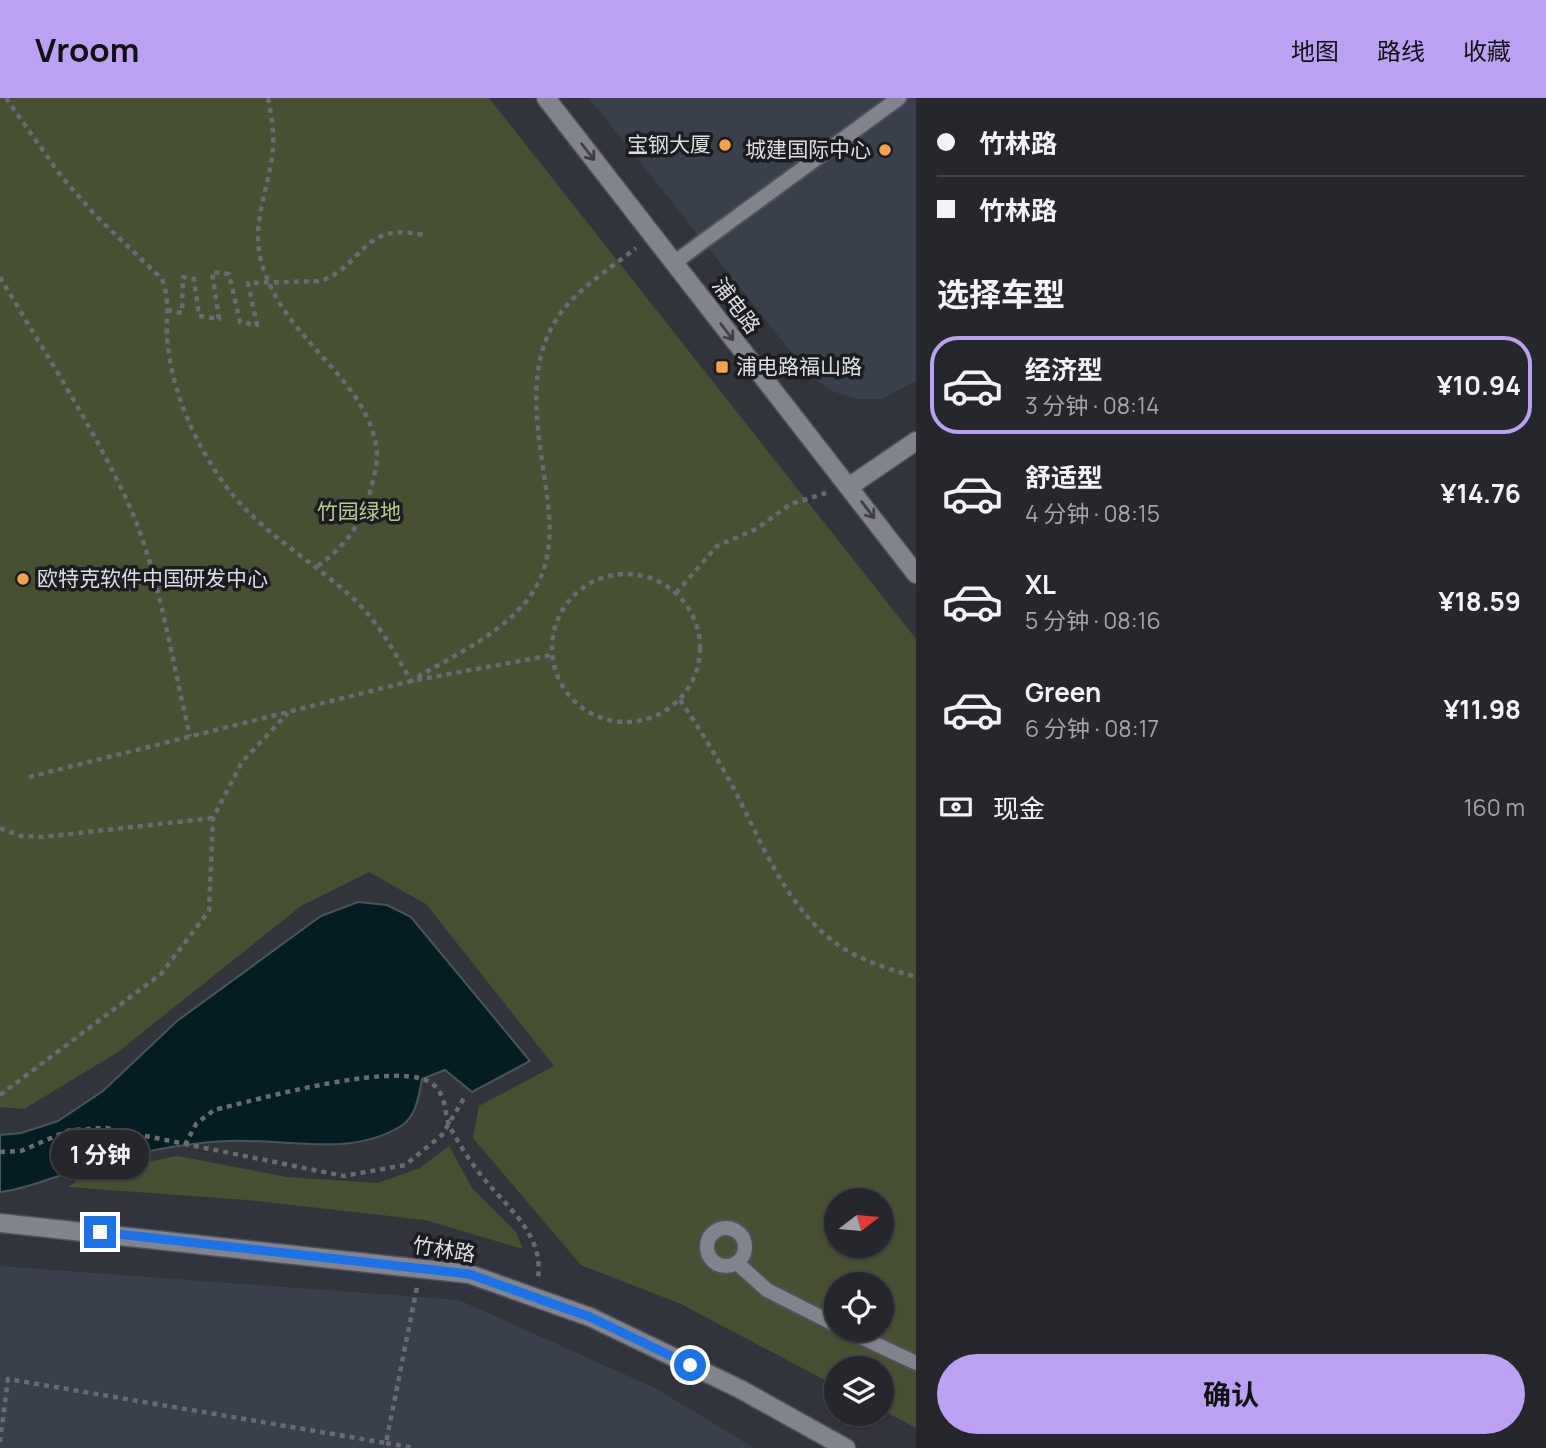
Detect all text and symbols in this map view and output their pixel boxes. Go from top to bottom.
text: Vroom [35,27,139,72]
text: 地图 [1291,34,1339,67]
text: 路线 [1377,34,1425,67]
text: 收藏 [1463,34,1511,67]
text: 竹林路 [979,125,1057,161]
place label: 宝钢大厦 [627,130,711,158]
place label: 城建国际中心 [745,135,871,163]
marker: 宝钢大厦 [717,137,733,153]
one-way arrow [581,142,596,160]
marker: 城建国际中心 [877,142,893,158]
text: 竹林路 [979,192,1057,228]
street label: 浦电路 [707,272,767,339]
text: 选择车型 [937,272,1065,316]
one-way arrow [720,322,735,340]
text: 经济型 [1025,351,1103,387]
place label: 浦电路福山路 [736,352,862,380]
icon: car [941,354,1004,417]
marker: 浦电路福山路 [714,359,730,375]
text: ¥10.94 [1437,367,1521,403]
text: 3 分钟 · 08:14 [1025,389,1160,421]
text: 舒适型 [1025,459,1103,495]
icon: car [941,462,1004,525]
text: ¥14.76 [1440,475,1521,511]
park label: 竹园绿地 [317,497,401,525]
text: 4 分钟 · 08:15 [1025,497,1160,529]
one-way arrow [861,500,876,519]
place label: 欧特克软件中国研发中心 [37,564,268,592]
text: XL [1025,566,1056,602]
icon: car [941,570,1004,633]
marker: 欧特克软件中国研发中心 [15,571,31,587]
text: ¥18.59 [1439,583,1521,619]
text: 5 分钟 · 08:16 [1025,604,1161,636]
text: Green [1025,674,1101,710]
icon: car [941,678,1004,741]
text: ¥11.98 [1443,691,1521,727]
text: 6 分钟 · 08:17 [1025,712,1159,744]
icon: cash [937,788,975,826]
text: 现金 [993,790,1045,826]
text: 160 m [1464,791,1525,823]
callout: 1 分钟 [51,1130,149,1180]
text: 1 分钟 [70,1138,130,1170]
north arrow [824,1188,894,1258]
map controls [824,1188,894,1426]
route end [84,1216,116,1248]
street label: 竹林路 [411,1230,477,1268]
button: locate [824,1272,894,1342]
route start [674,1349,706,1381]
button: 确认 [937,1354,1525,1434]
button: layers [824,1356,894,1426]

